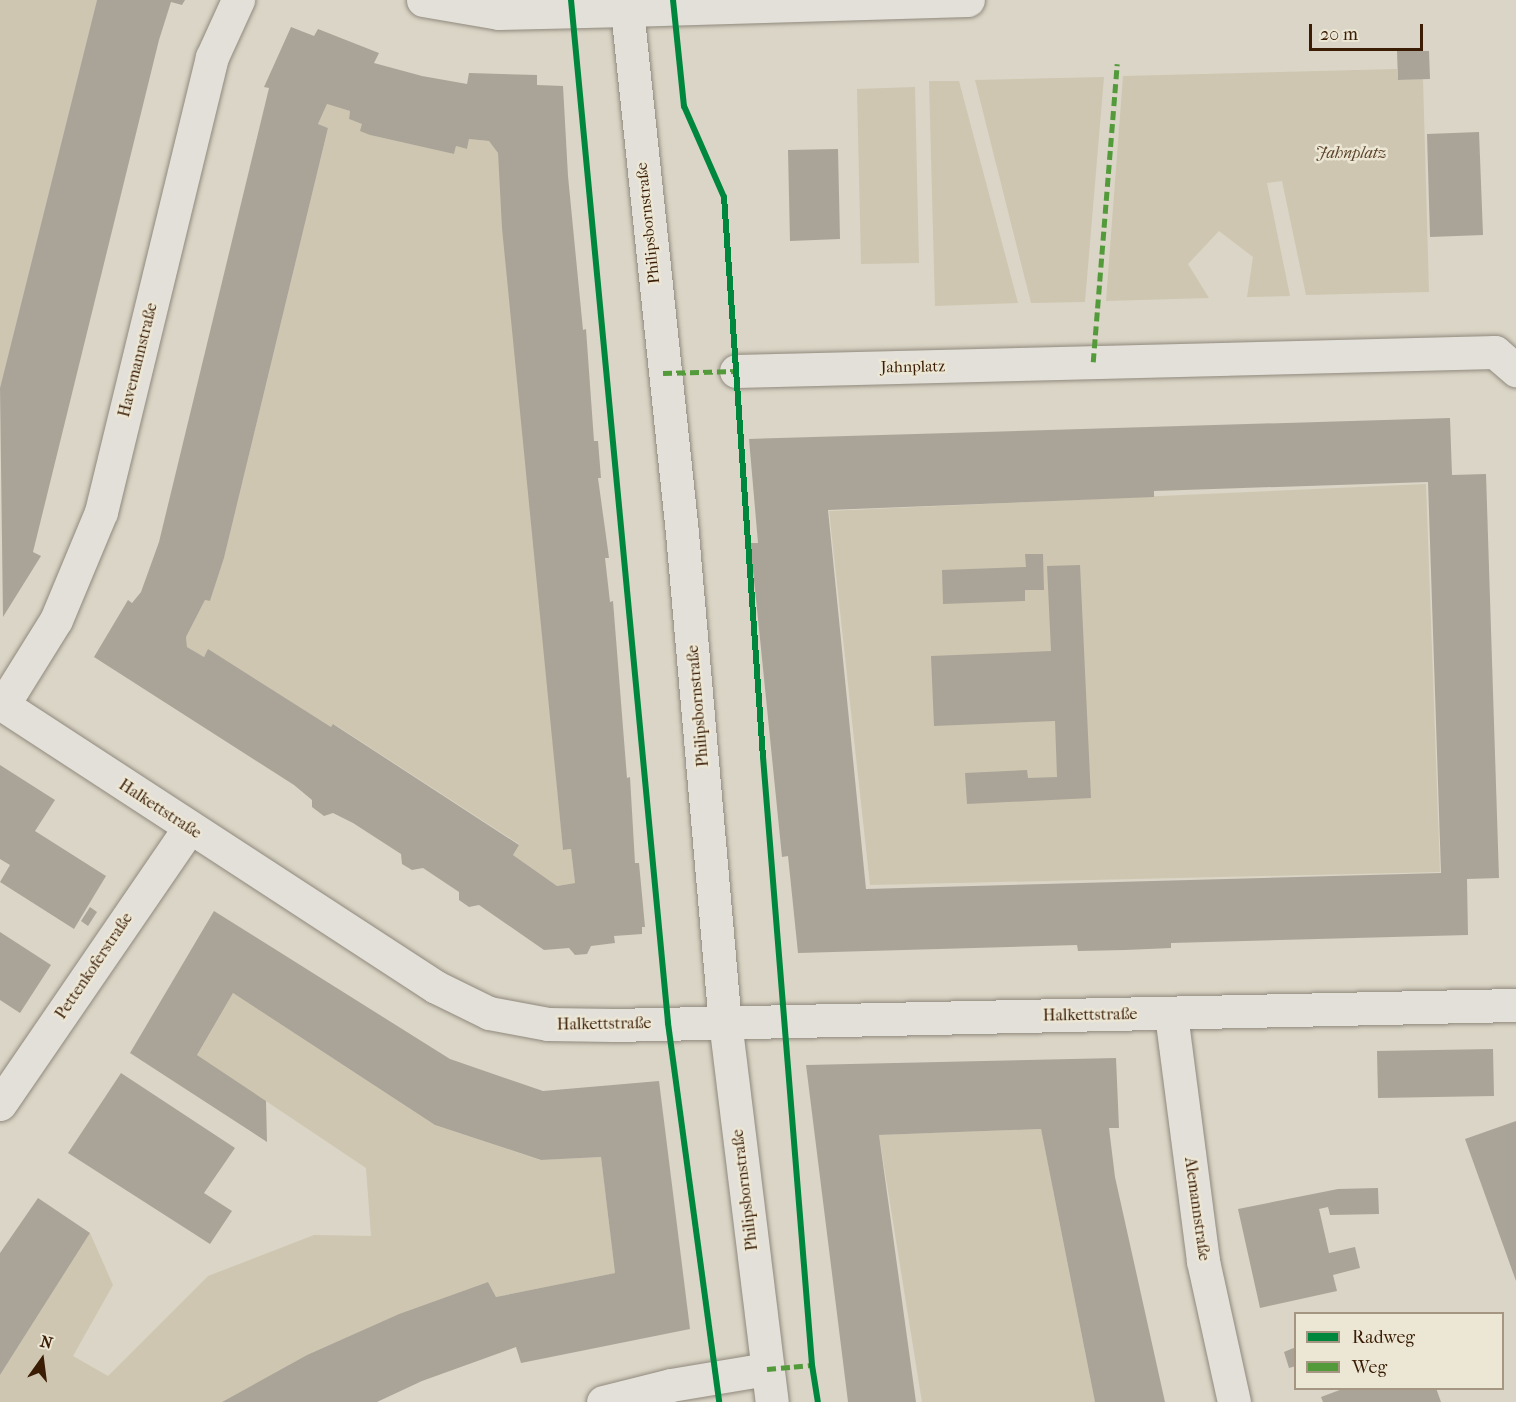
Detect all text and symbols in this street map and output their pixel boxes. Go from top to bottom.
scale bar [1312,12,1426,50]
text: 20 m [1320,24,1358,45]
park label: Jahnplatz [1316,143,1386,163]
street label: Philipsbornstraße [632,161,664,285]
street label: Havemannstraße [115,301,161,419]
street label: Jahnplatz [881,357,945,377]
street label: Philipsbornstraße [683,644,713,768]
street label: Halkettstraße [115,775,205,843]
street label: Pettenkoferstraße [51,909,137,1023]
street label: Halkettstraße [1043,1005,1137,1025]
street label: Halkettstraße [557,1014,651,1034]
street label: Philipsbornstraße [728,1128,762,1252]
street label: Alemannstraße [1180,1156,1214,1262]
legend [1294,1312,1504,1390]
text: Radweg [1352,1327,1415,1348]
north arrow [12,1330,72,1390]
text: N [38,1331,55,1353]
text: Weg [1352,1357,1387,1378]

